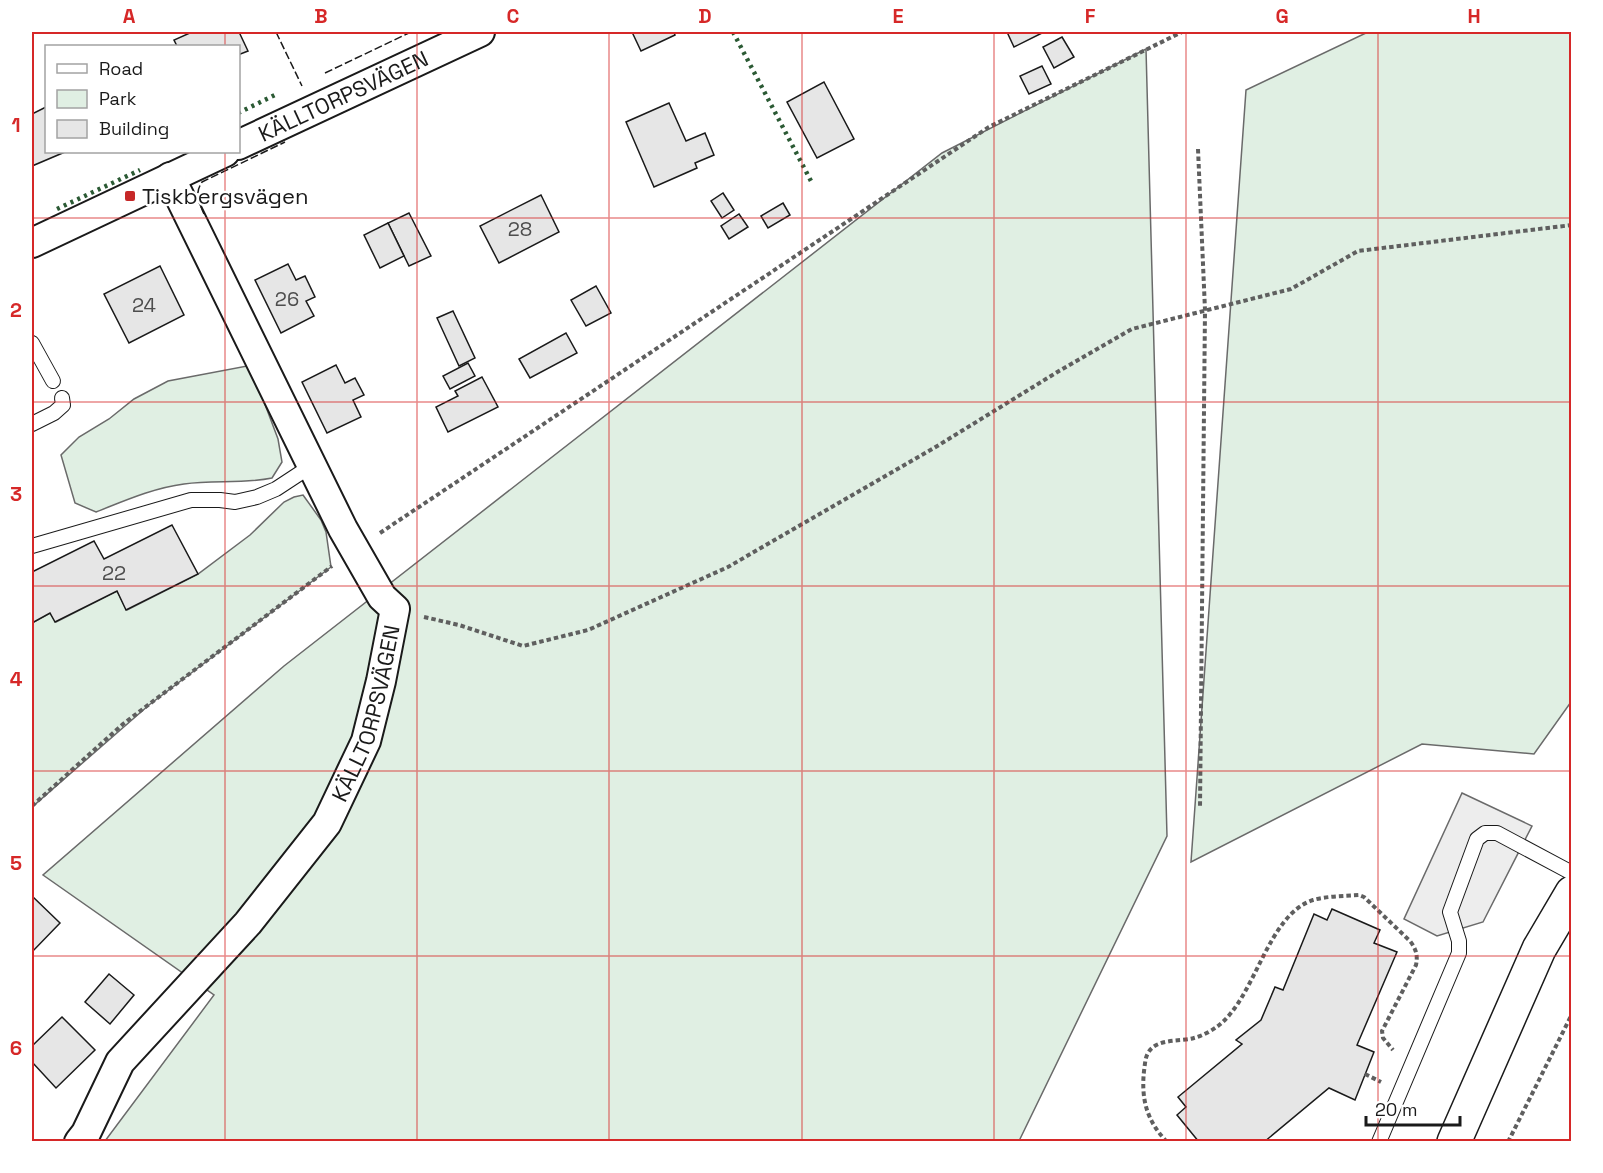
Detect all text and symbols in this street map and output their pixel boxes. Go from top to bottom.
text: A [123,3,136,29]
text: B [314,3,328,29]
text: C [507,3,520,29]
text: D [698,3,712,29]
text: E [892,3,904,29]
text: F [1085,3,1096,29]
text: G [1275,3,1289,29]
text: H [1467,3,1481,29]
street label: KÄLLTORPSVÄGEN [254,44,433,148]
legend [45,45,240,153]
text: Road [99,57,143,80]
text: Park [99,87,137,110]
text: 1 [11,112,21,138]
text: Building [99,117,169,140]
place label: Tiskbergsvägen [142,182,308,210]
marker: Tiskbergsvägen [123,189,137,203]
house number: 28 [508,216,532,242]
house number: 26 [275,286,299,312]
house number: 24 [132,292,156,318]
text: 2 [10,297,22,323]
text: 3 [10,481,22,507]
house number: 22 [102,560,126,586]
street label: KÄLLTORPSVÄGEN [325,622,406,806]
text: 4 [10,666,23,692]
text: 5 [10,850,22,876]
text: 6 [10,1035,22,1061]
scale bar [1366,1089,1460,1127]
text: 20 m [1375,1098,1418,1121]

